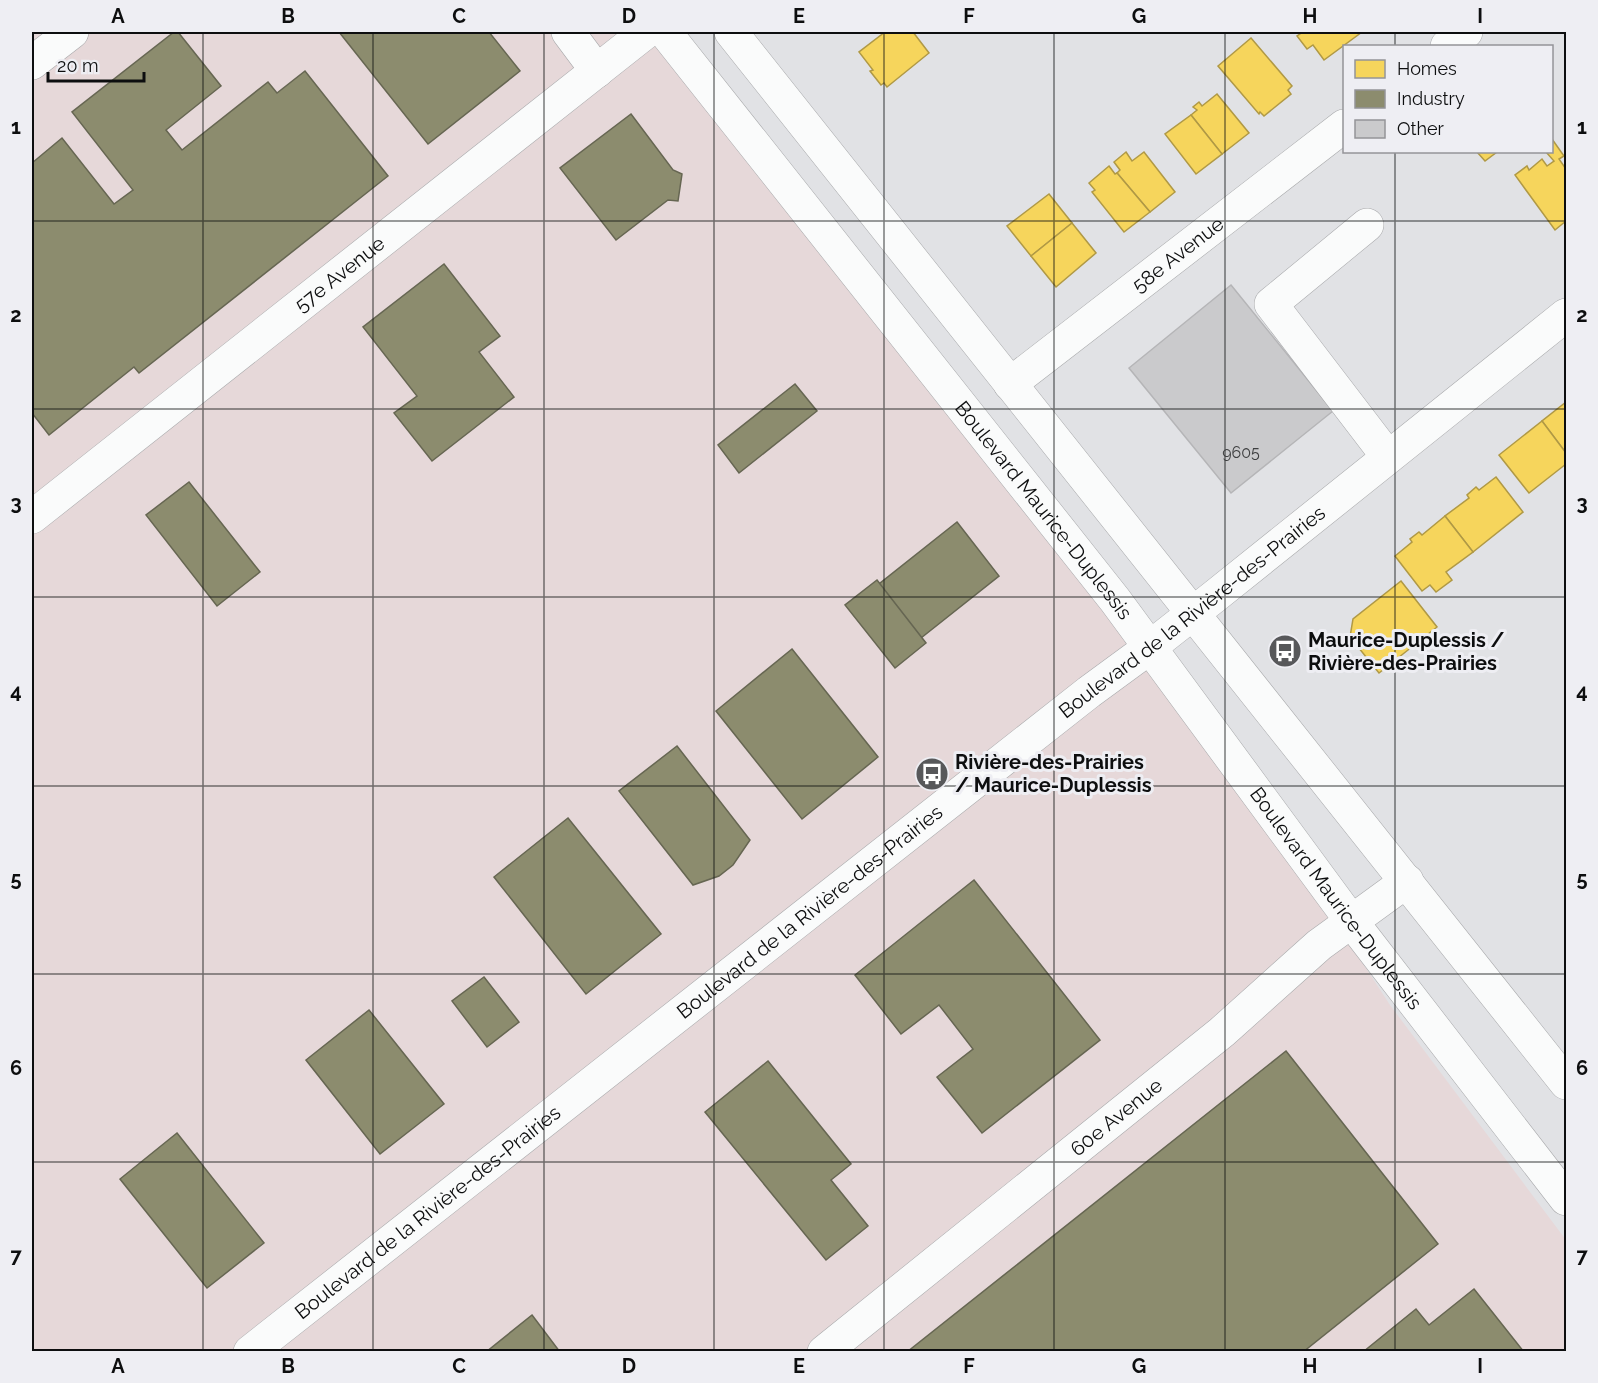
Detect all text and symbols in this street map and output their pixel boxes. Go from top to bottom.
text: A [111,4,125,28]
text: B [281,4,295,28]
text: C [452,4,466,28]
text: D [622,4,636,28]
text: E [793,4,805,28]
text: F [963,4,975,28]
text: G [1132,4,1146,28]
text: H [1303,4,1317,28]
text: I [1477,4,1483,28]
scale bar [48,45,144,83]
legend [1343,45,1553,153]
text: 20 m [57,55,99,76]
text: Homes [1397,58,1457,79]
text: Industry [1397,88,1465,109]
text: 1 [11,115,21,139]
text: 1 [1577,115,1587,139]
text: Other [1397,118,1445,139]
street label: 58e Avenue [1127,211,1229,297]
street label: 57e Avenue [290,231,390,317]
text: 2 [10,303,22,327]
text: 2 [1576,303,1588,327]
street label: Boulevard Maurice-Duplessis [950,396,1137,624]
house number: 9605 [1222,443,1260,462]
text: 3 [10,491,22,515]
text: 3 [1576,491,1588,515]
street label: Boulevard de la Rivière-des-Prairies [1054,501,1330,723]
place label: Maurice-Duplessis / Rivière-des-Prairies [1308,628,1505,675]
bus stop icon: Maurice-Duplessis / Rivière-des-Prairies [1267,633,1303,669]
text: 4 [10,679,22,703]
text: 4 [1576,679,1588,703]
place label: Rivière-des-Prairies / Maurice-Duplessis [955,750,1152,797]
bus stop icon: Rivière-des-Prairies / Maurice-Duplessis [914,756,950,792]
street label: Boulevard Maurice-Duplessis [1245,783,1427,1014]
street label: Boulevard de la Rivière-des-Prairies [672,800,947,1024]
text: 5 [10,867,22,891]
text: 5 [1576,867,1588,891]
text: 6 [10,1056,22,1080]
text: 6 [1576,1056,1588,1080]
street label: 60e Avenue [1066,1073,1167,1161]
street label: Boulevard de la Rivière-des-Prairies [290,1100,565,1324]
text: 7 [10,1244,22,1268]
text: 7 [1576,1244,1588,1268]
text: A [111,1354,125,1378]
text: B [281,1354,295,1378]
text: C [452,1354,466,1378]
text: D [622,1354,636,1378]
text: E [793,1354,805,1378]
text: F [963,1354,975,1378]
text: G [1132,1354,1146,1378]
text: H [1303,1354,1317,1378]
text: I [1477,1354,1483,1378]

